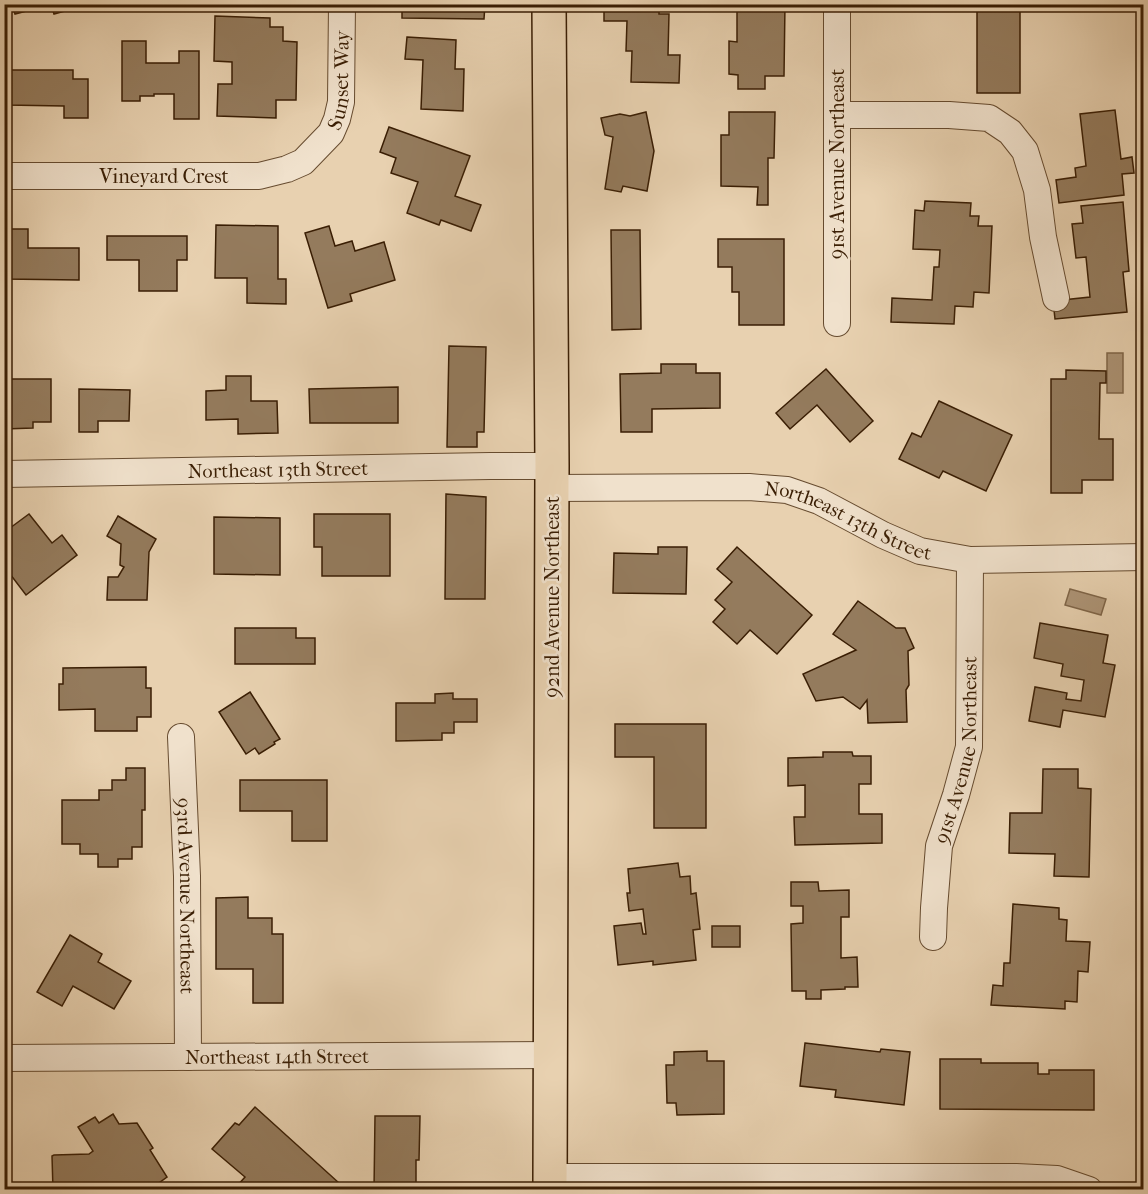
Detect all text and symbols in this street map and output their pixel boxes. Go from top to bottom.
street label: Sunset Way [323,29,354,134]
street label: 91st Avenue Northeast [826,69,849,259]
street label: Vineyard Crest [98,165,229,188]
street label: Northeast 13th Street [188,457,368,483]
street label: Northeast 13th Street [764,477,933,565]
street label: 92nd Avenue Northeast [541,496,564,698]
street label: 91st Avenue Northeast [930,656,981,847]
street label: 93rd Avenue Northeast [172,797,199,994]
street label: Northeast 14th Street [185,1045,369,1069]

